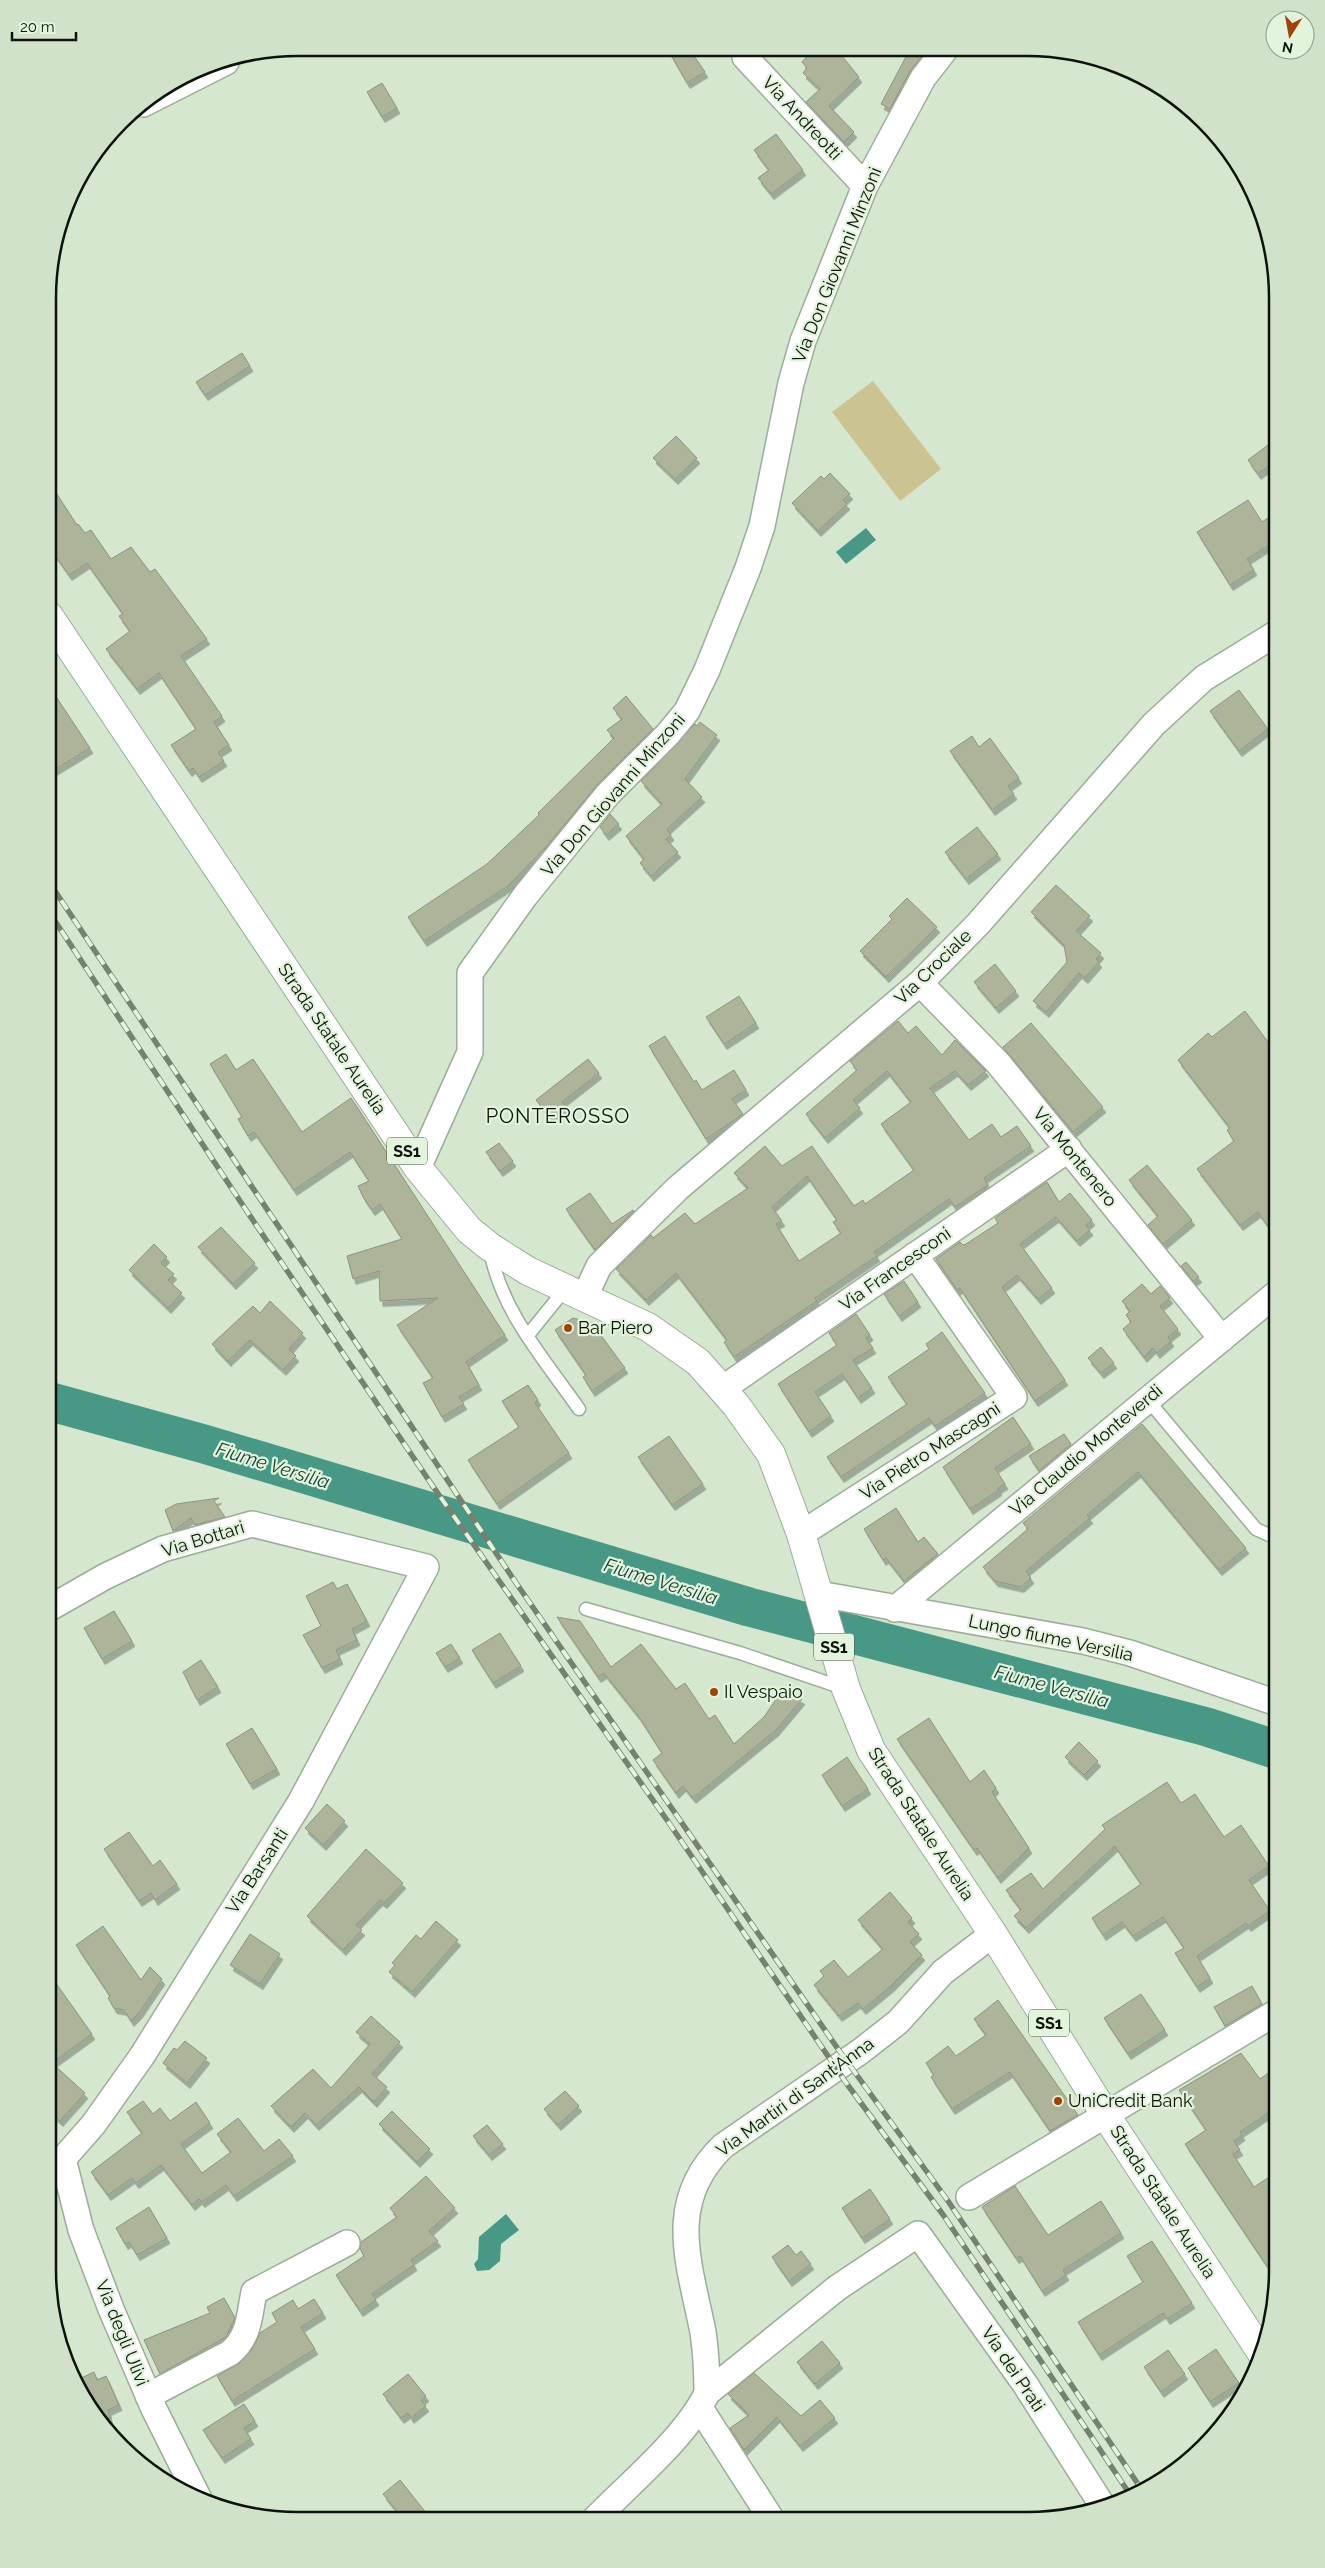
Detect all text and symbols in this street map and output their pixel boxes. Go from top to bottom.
scale bar [12,10,76,42]
north arrow [1265,10,1315,60]
text: 20 m [20,18,55,36]
text: N [1281,39,1294,57]
street label: Via Andreotti [758,71,847,164]
street label: Via Don Giovanni Minzoni [788,164,885,366]
street label: Via Don Giovanni Minzoni [536,709,689,880]
street label: Via Crociale [890,925,976,1008]
street label: Strada Statale Aurelia [274,959,391,1118]
street label: Via Montenero [1029,1103,1122,1211]
district label: PONTEROSSO [486,1104,630,1128]
road number: SS1 [387,1138,427,1164]
street label: Via Francesconi [835,1222,954,1315]
place label: Bar Piero [578,1317,653,1338]
marker: Bar Piero [562,1322,574,1334]
street label: Via Claudio Monteverdi [1005,1380,1166,1520]
street label: Via Pietro Mascagni [856,1397,1004,1504]
water label: Fiume Versilia [213,1437,333,1493]
street label: Via Bottari [159,1516,247,1561]
water label: Fiume Versilia [601,1553,721,1609]
street label: Lungo fiume Versilia [967,1610,1135,1665]
road number: SS1 [814,1634,854,1660]
water label: Fiume Versilia [992,1660,1112,1712]
place label: Il Vespaio [724,1681,803,1702]
marker: Il Vespaio [708,1686,720,1698]
street label: Strada Statale Aurelia [864,1743,979,1904]
street label: Via Barsanti [221,1824,292,1917]
road number: SS1 [1029,2010,1069,2036]
street label: Via Martiri di Sant'Anna [712,2032,877,2161]
place label: UniCredit Bank [1068,2090,1193,2111]
marker: UniCredit Bank [1052,2095,1064,2107]
street label: Strada Statale Aurelia [1106,2121,1221,2282]
street label: Via degli Ulivi [92,2277,153,2389]
street label: Via dei Prati [977,2322,1050,2415]

